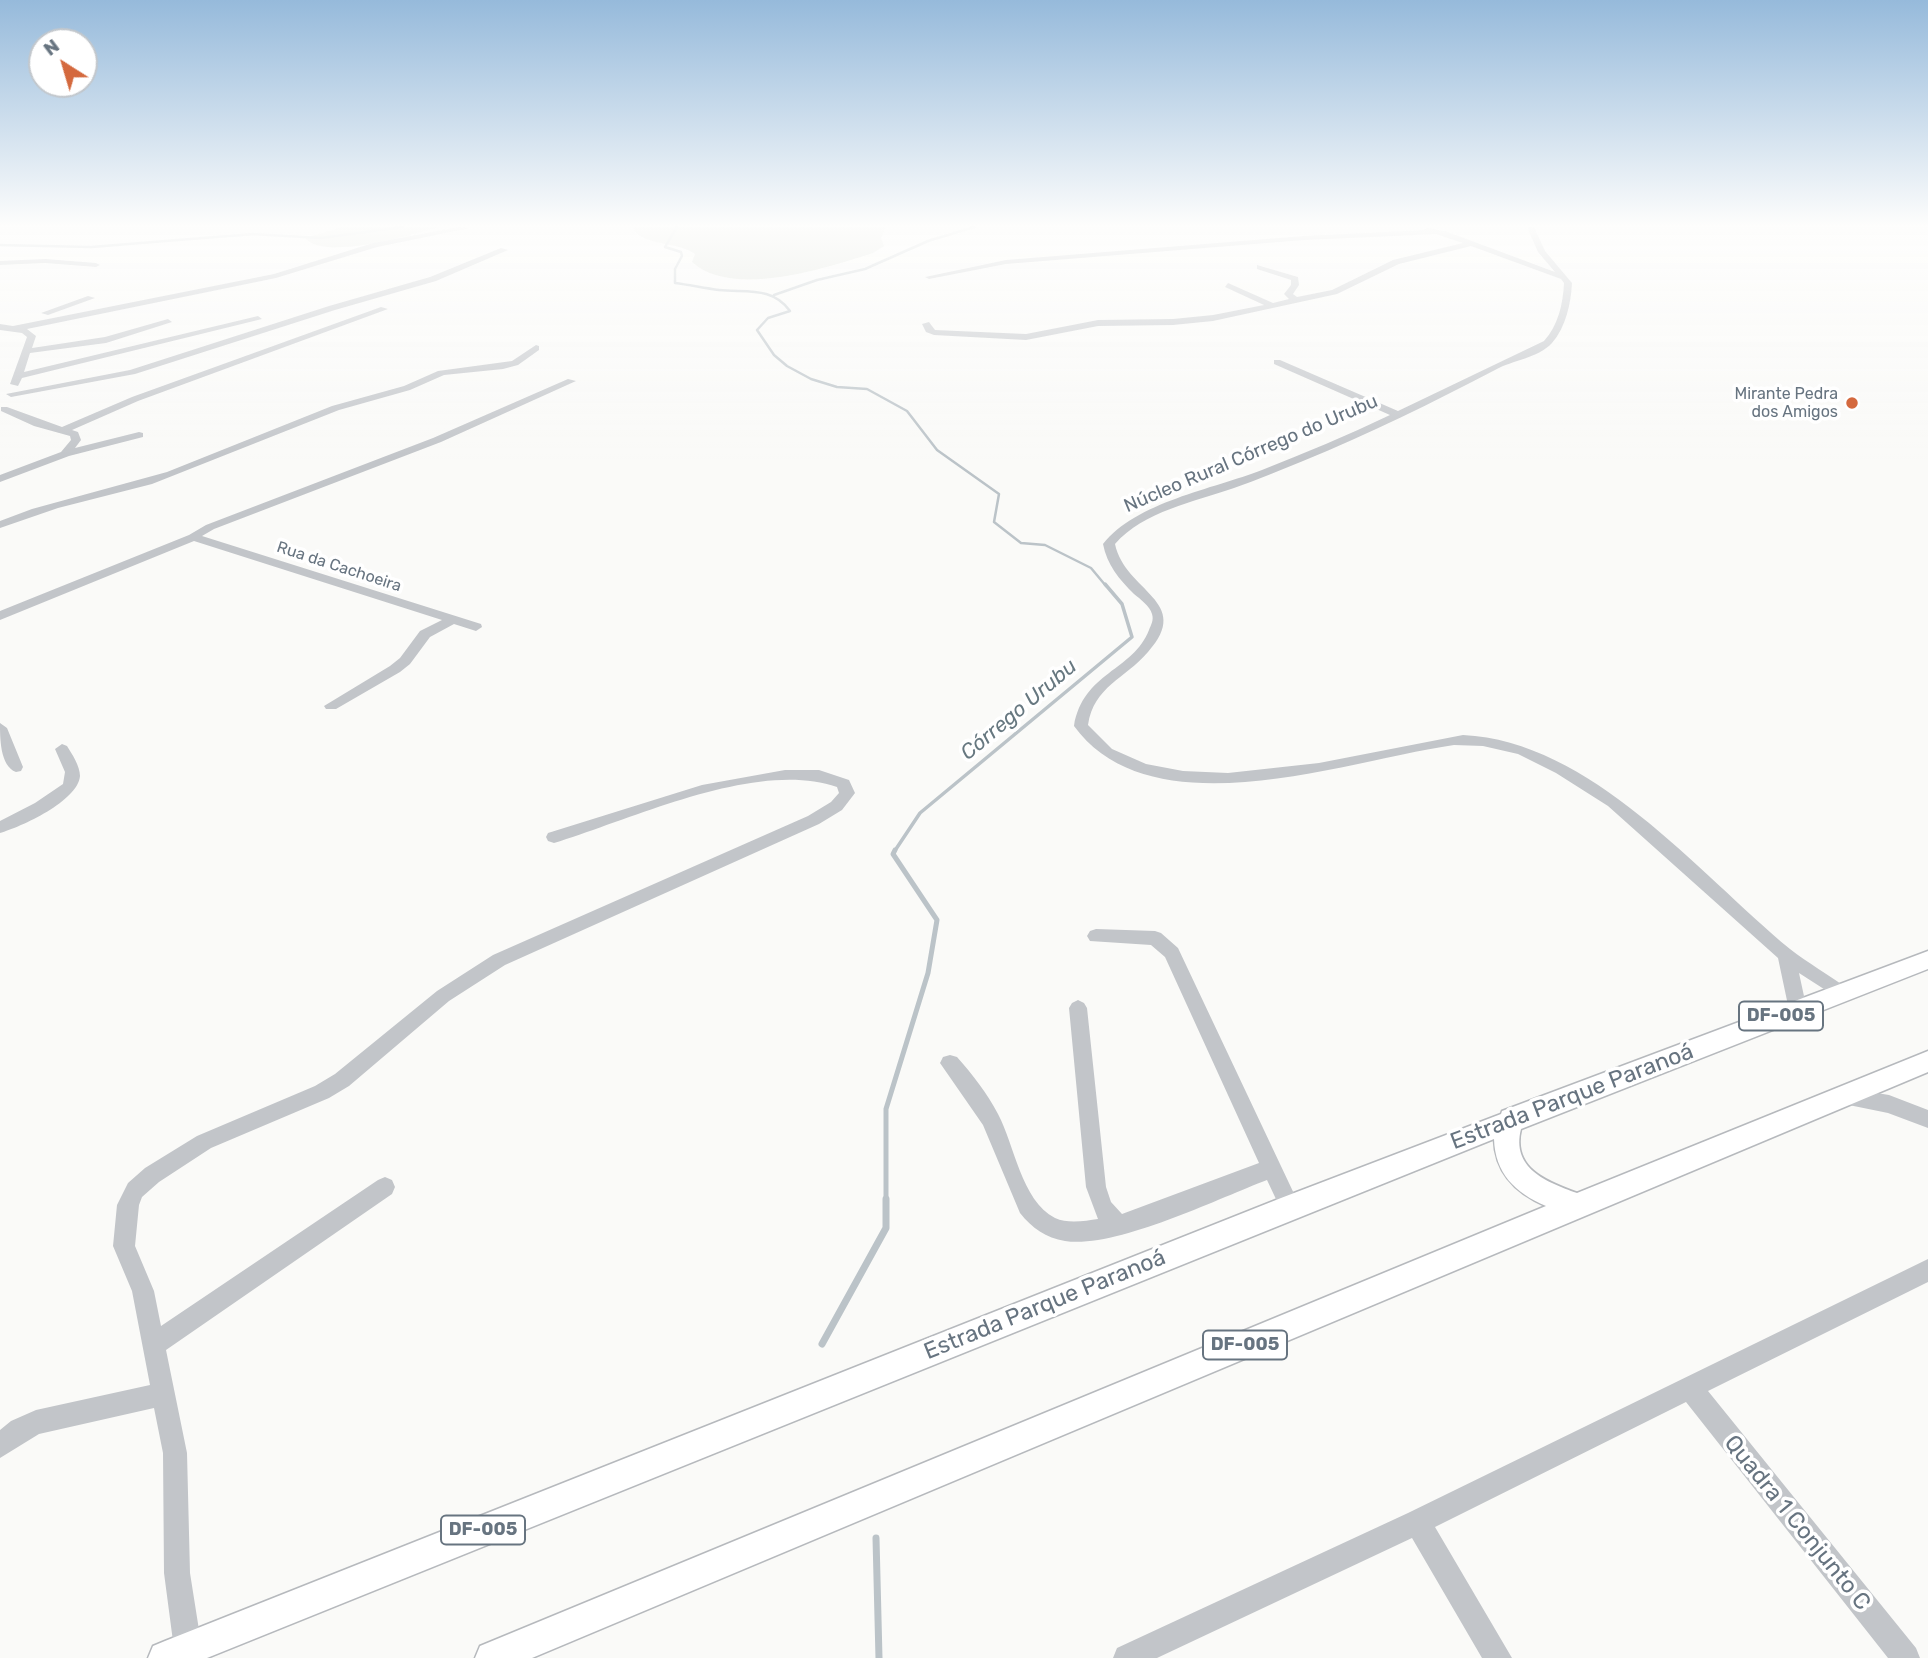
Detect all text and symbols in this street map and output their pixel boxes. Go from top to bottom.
north arrow [28,28,98,98]
text: N [39,34,64,61]
place label: Mirante Pedra dos Amigos [1735,384,1838,422]
street label: Núcleo Rural Córrego do Urubu [1121,390,1381,518]
marker: Mirante Pedra dos Amigos [1844,395,1860,411]
street label: Rua da Cachoeira [274,538,404,596]
water label: Córrego Urubu [956,654,1082,766]
road number: DF-005 [1739,1001,1823,1030]
street label: Estrada Parque Paranoá [1447,1038,1697,1156]
street label: Estrada Parque Paranoá [920,1244,1170,1366]
road number: DF-005 [1203,1330,1287,1360]
street label: Quadra 1 Conjunto C [1718,1430,1876,1616]
road number: DF-005 [441,1516,525,1545]

